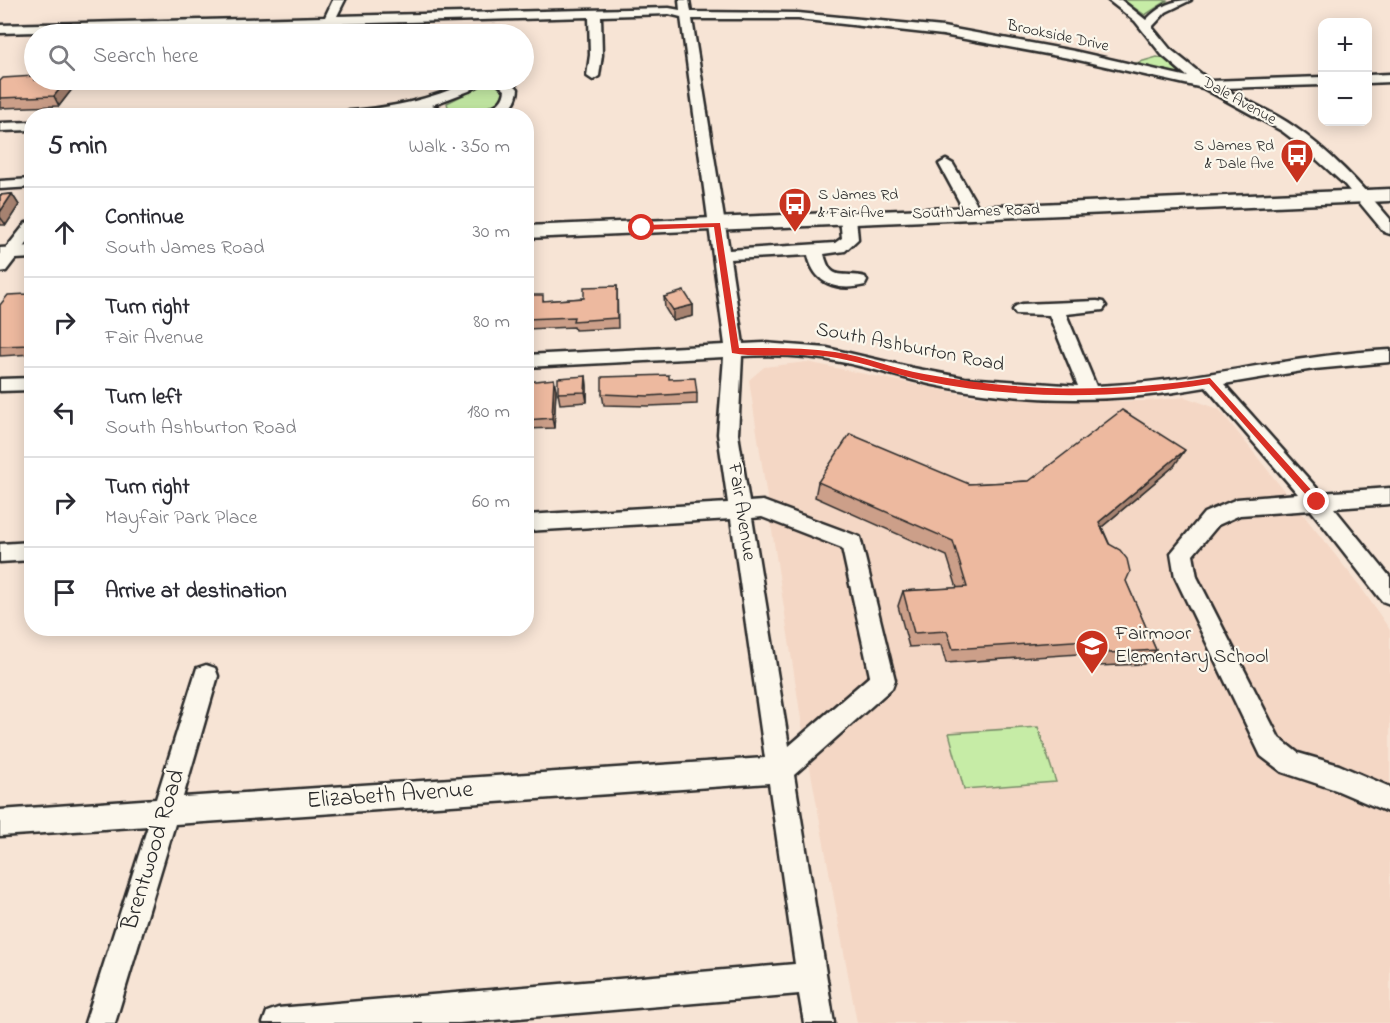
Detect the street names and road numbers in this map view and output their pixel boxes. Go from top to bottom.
street label: Brookside Drive [1004,13,1112,59]
street label: Dale Avenue [1196,70,1281,132]
street label: South James Road [912,198,1040,226]
street label: South Ashburton Road [813,315,1007,381]
street label: Fair Avenue [719,460,763,563]
street label: Brentwood Road [113,765,195,936]
street label: Elizabeth Avenue [306,773,475,819]

